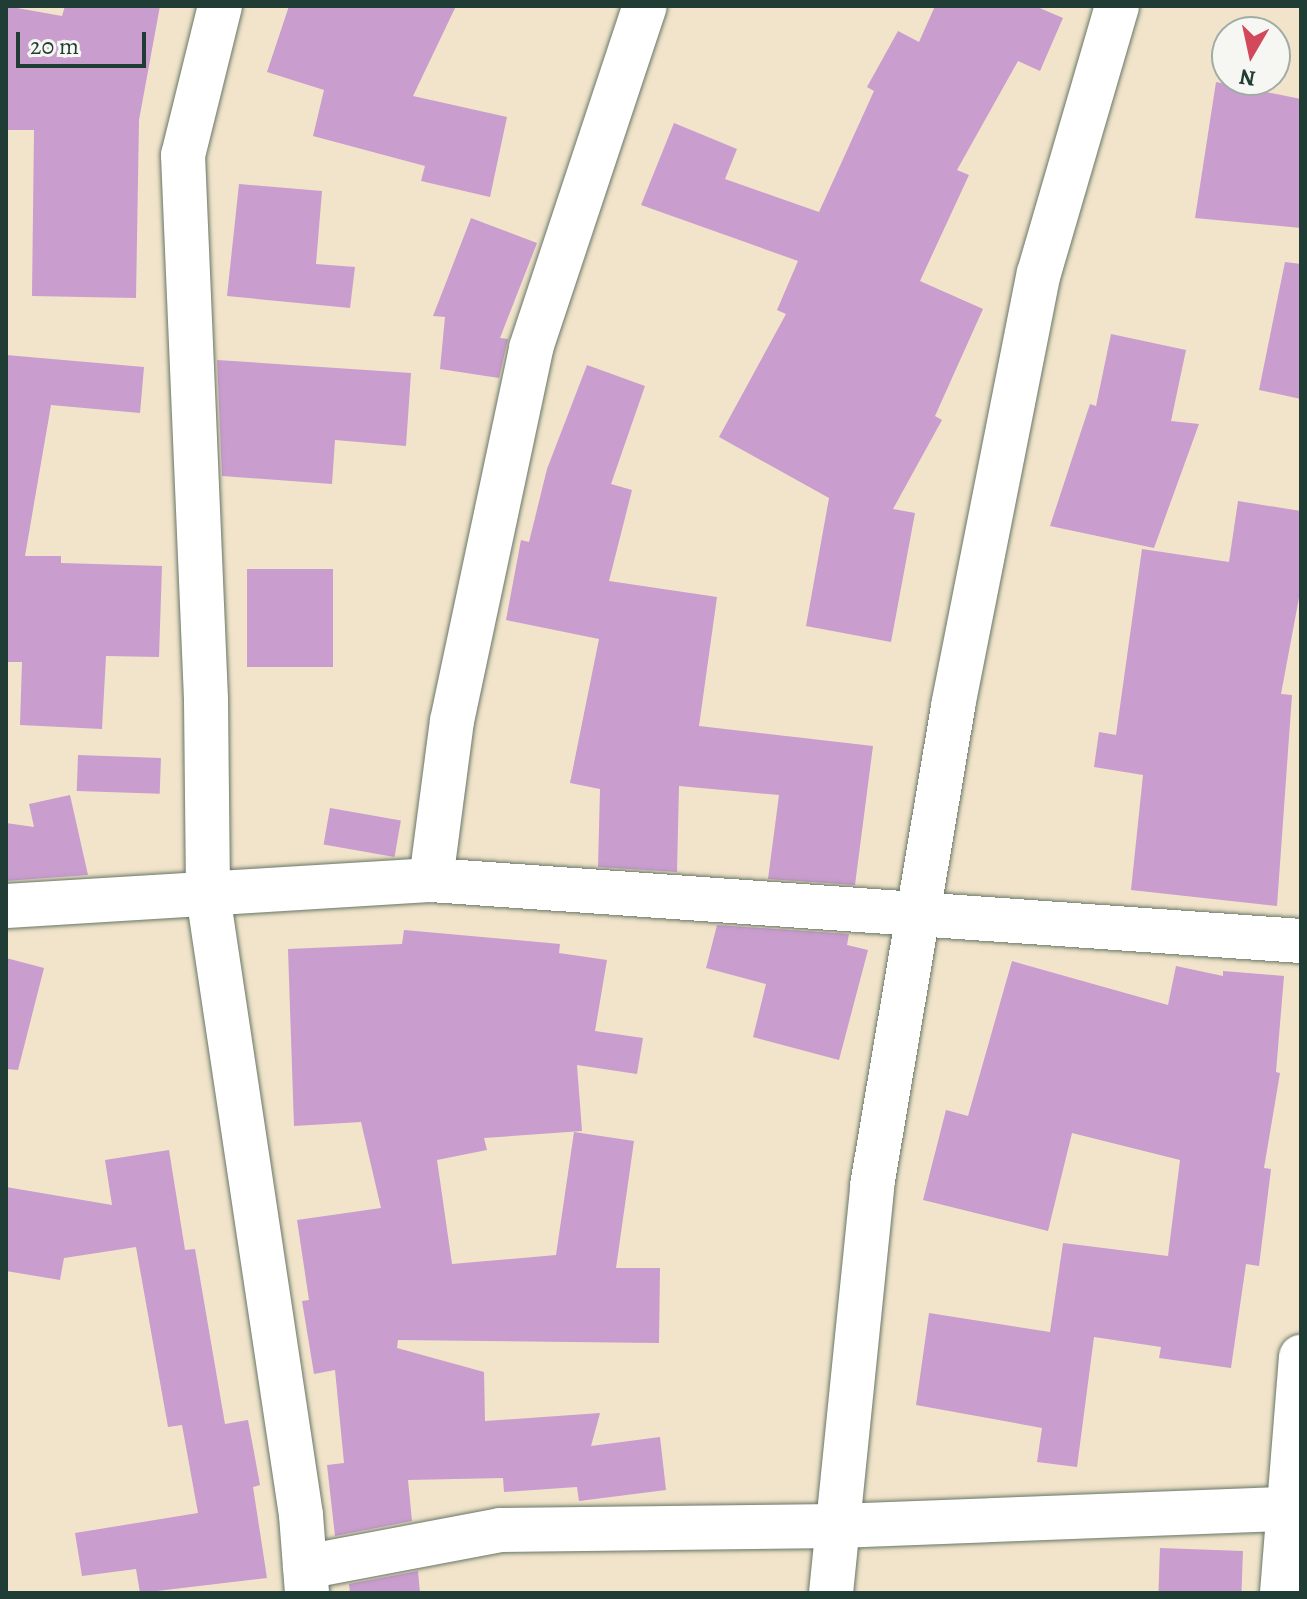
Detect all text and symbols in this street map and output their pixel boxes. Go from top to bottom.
scale bar [20,16,150,66]
north arrow [1211,16,1291,96]
text: 20 m [30,30,79,62]
text: N [1237,62,1258,94]

